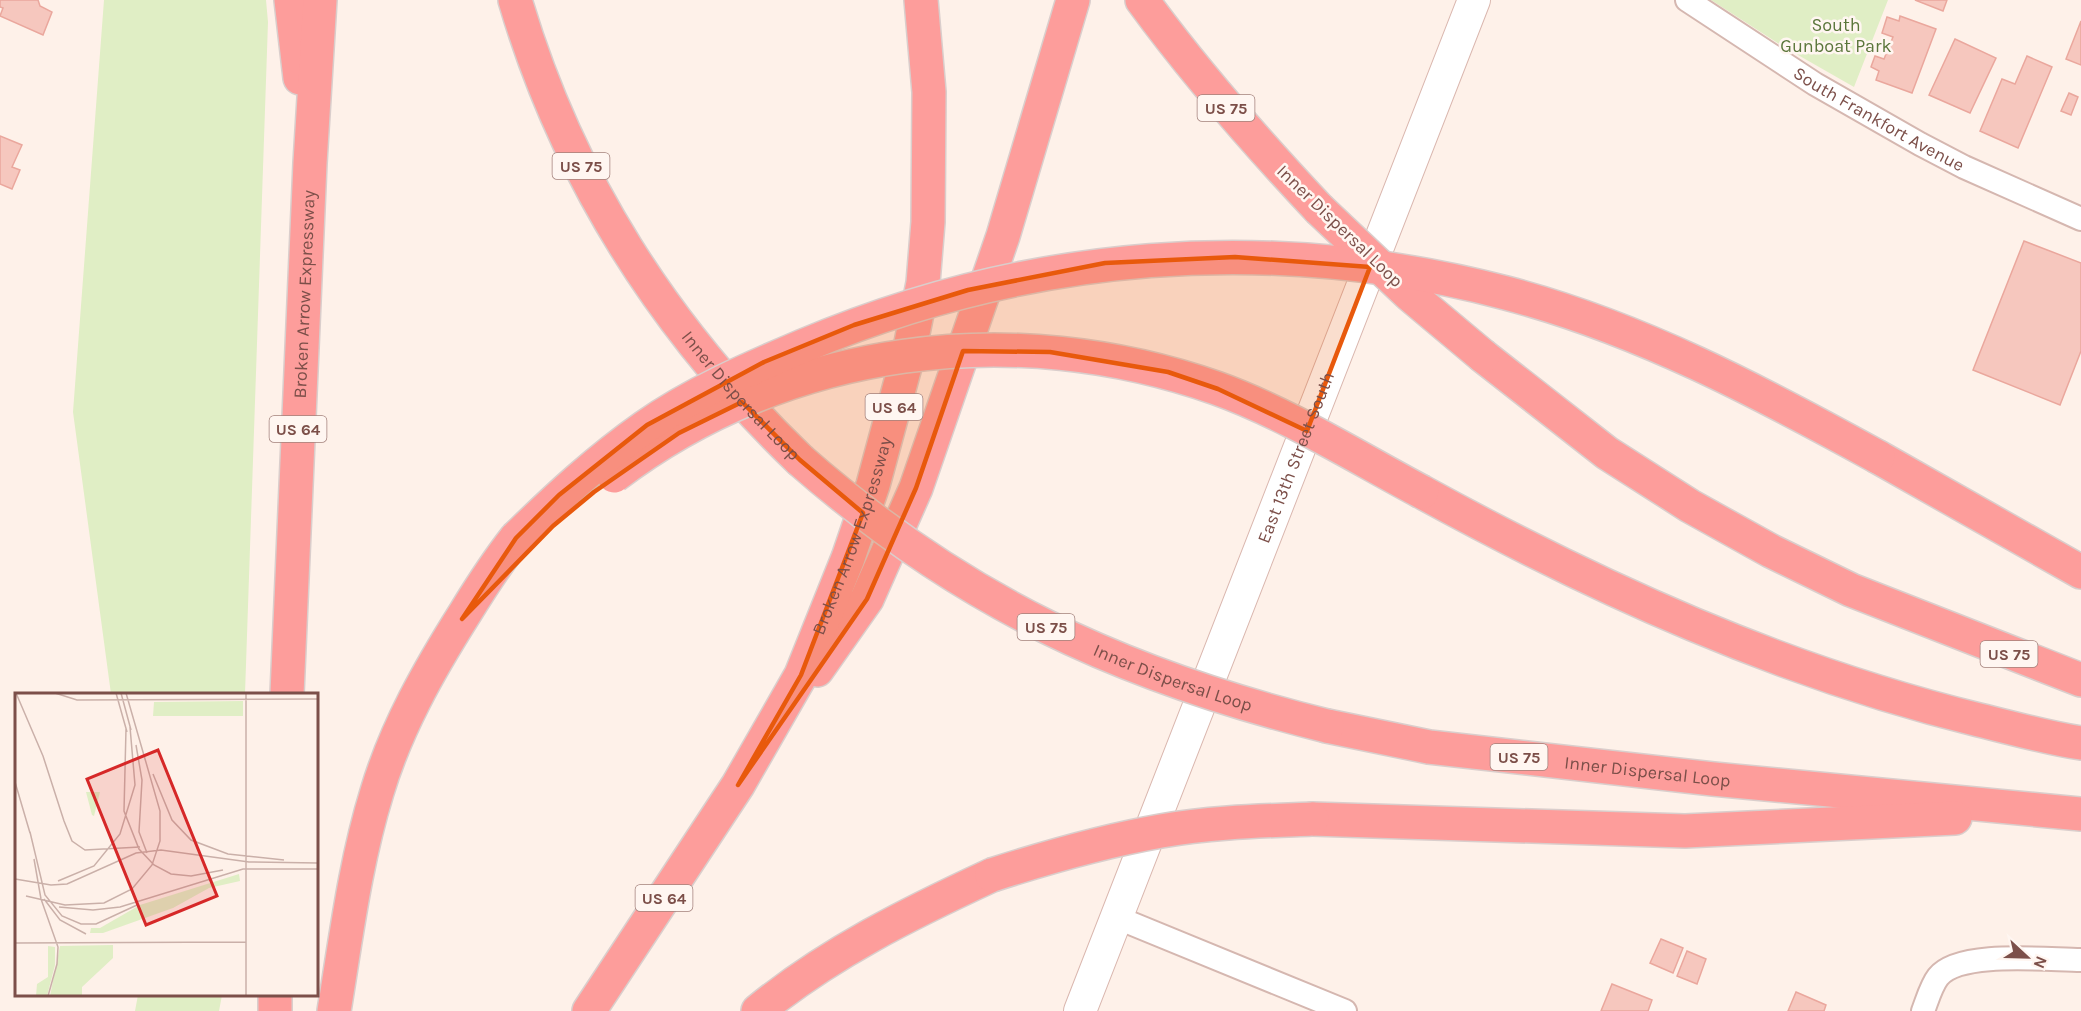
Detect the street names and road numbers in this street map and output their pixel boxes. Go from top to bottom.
street label: South Frankfort Avenue [1789,62,1968,176]
road number: US 75 [1198,95,1254,121]
road number: US 75 [552,153,610,179]
street label: Inner Dispersal Loop [1272,160,1408,292]
street label: Broken Arrow Expressway [289,189,320,399]
street label: Inner Dispersal Loop [677,326,805,465]
street label: East 13th Street South [1252,369,1339,546]
road number: US 64 [866,394,922,420]
road number: US 64 [270,416,326,442]
street label: Broken Arrow Expressway [807,434,897,638]
road number: US 75 [1018,614,1074,640]
street label: Inner Dispersal Loop [1090,639,1255,716]
road number: US 75 [1980,641,2038,667]
road number: US 75 [1490,744,1547,770]
street label: Inner Dispersal Loop [1563,751,1732,792]
road number: US 64 [636,885,692,911]

